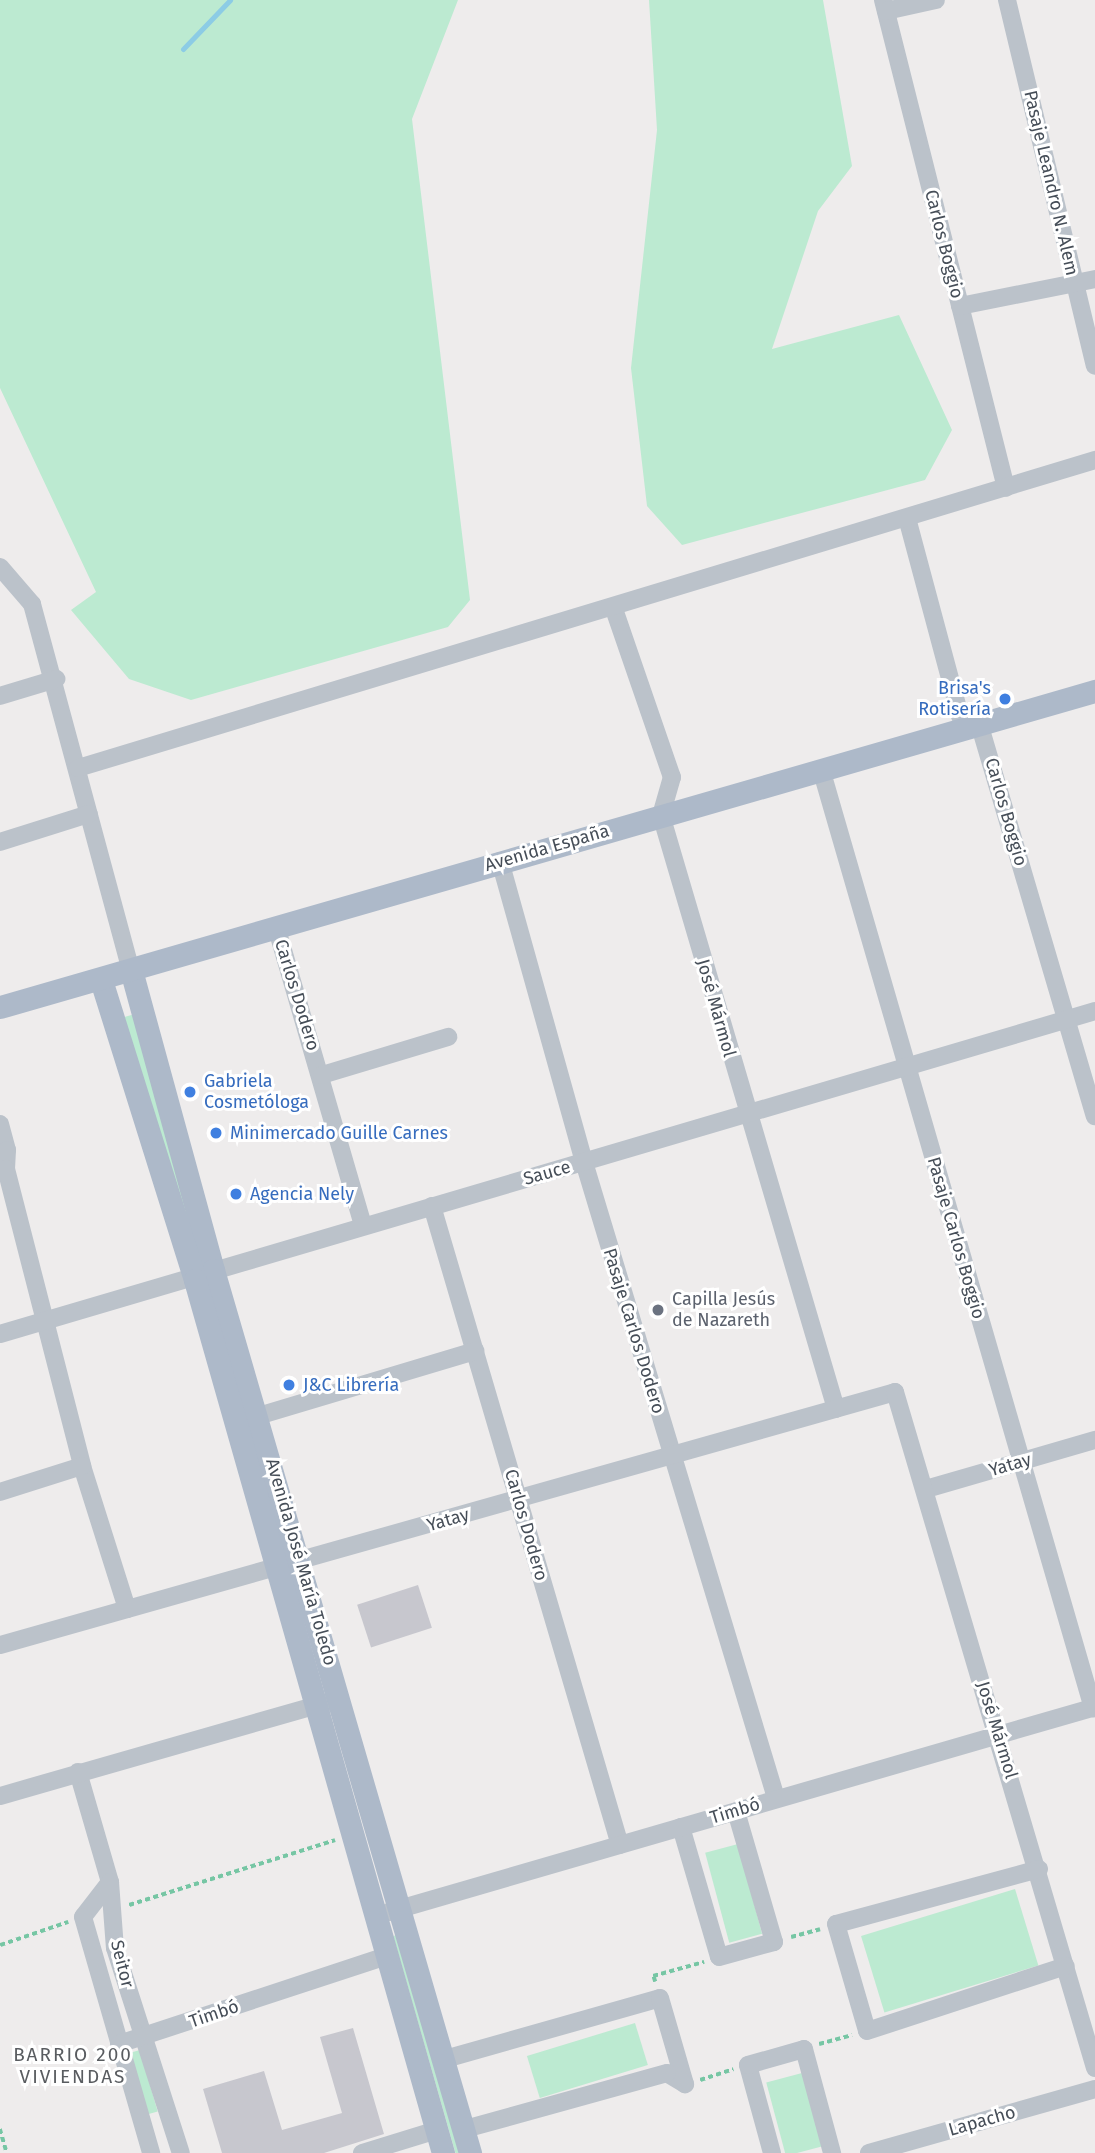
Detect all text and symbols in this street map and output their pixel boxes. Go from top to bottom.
street label: Pasaje Leandro N. Alem [1019,88,1083,278]
street label: Carlos Boggio [920,187,968,301]
place label: Brisa's Rotisería [918,678,991,720]
marker: Brisa's Rotisería [997,691,1013,707]
street label: Carlos Boggio [980,756,1032,868]
street label: Avenida España [482,820,612,876]
street label: Carlos Dodero [270,937,324,1053]
street label: José Mármol [692,957,740,1059]
place label: Gabriela Cosmetóloga [204,1071,309,1114]
marker: Gabriela Cosmetóloga [182,1084,198,1100]
place label: Minimercado Guille Carnes [230,1122,448,1144]
marker: Minimercado Guille Carnes [208,1125,224,1141]
street label: Pasaje Carlos Boggio [922,1154,990,1322]
street label: Sauce [521,1156,573,1190]
place label: Agencia Nely [250,1183,354,1205]
marker: Agencia Nely [228,1186,244,1202]
street label: Pasaje Carlos Dodero [599,1246,669,1416]
place label: Capilla Jesús de Nazareth [672,1289,775,1332]
marker: Capilla Jesús de Nazareth [650,1302,666,1318]
place label: J&C Librería [303,1374,399,1396]
marker: J&C Librería [281,1377,297,1393]
street label: Yatay [986,1449,1034,1481]
street label: Avenida José María Toledo [261,1456,341,1668]
street label: Carlos Dodero [500,1467,552,1583]
street label: Yatay [424,1504,472,1536]
street label: José Mármol [972,1679,1022,1781]
street label: Timbó [707,1793,763,1829]
street label: Seitor [106,1938,138,1990]
street label: Timbó [186,1995,242,2033]
district label: BARRIO 200 VIVIENDAS [14,2044,132,2088]
street label: Lapacho [946,2101,1018,2141]

